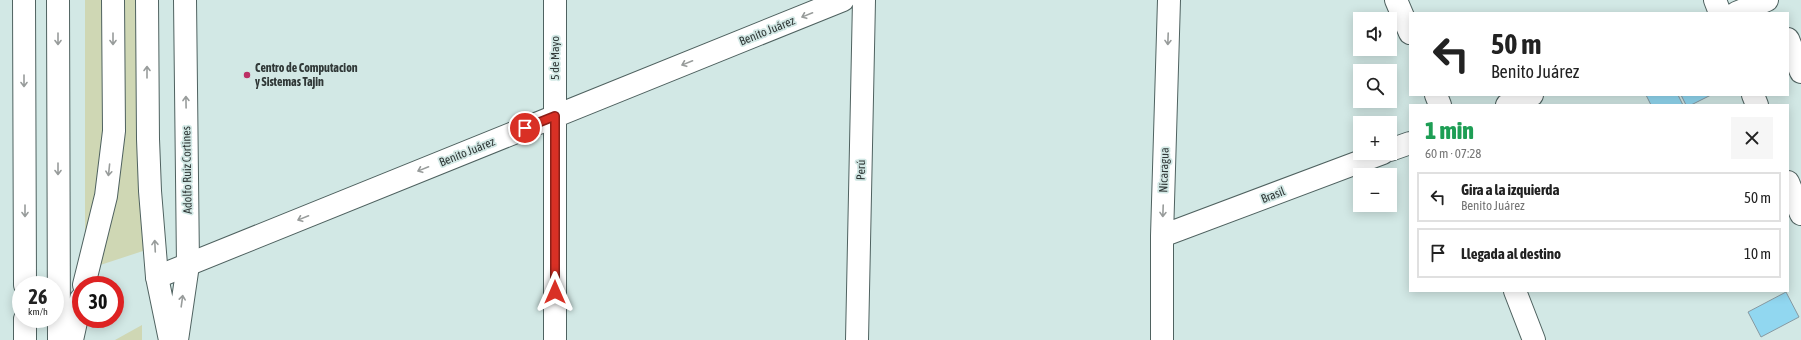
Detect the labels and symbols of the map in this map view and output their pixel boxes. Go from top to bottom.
one-way arrow [802,11,814,19]
street label: Benito Juárez [737,13,798,49]
one-way arrow [54,32,62,45]
one-way arrow [109,32,117,45]
one-way arrow [1164,32,1171,45]
street label: 5 de Mayo [548,36,562,80]
one-way arrow [681,60,693,68]
place label: Centro de Computacion y Sistemas Tajin [255,61,358,89]
one-way arrow [143,66,151,79]
marker: Centro de Computacion y Sistemas Tajin [242,70,252,80]
one-way arrow [21,74,28,87]
one-way arrow [182,96,190,109]
pin [508,111,542,145]
street label: Adolfo Ruiz Cortines [179,126,195,214]
street label: Benito Juárez [437,134,498,170]
street label: Nicaragua [1156,147,1172,193]
street label: Perú [854,159,868,180]
one-way arrow [55,162,62,175]
one-way arrow [106,163,113,176]
one-way arrow [418,166,430,174]
street label: Brasil [1259,184,1288,206]
one-way arrow [21,204,29,217]
one-way arrow [1159,204,1167,217]
one-way arrow [297,215,309,223]
one-way arrow [152,240,159,253]
position arrow [534,271,576,313]
speed limit sign: 30 [72,276,124,328]
one-way arrow [178,295,186,308]

